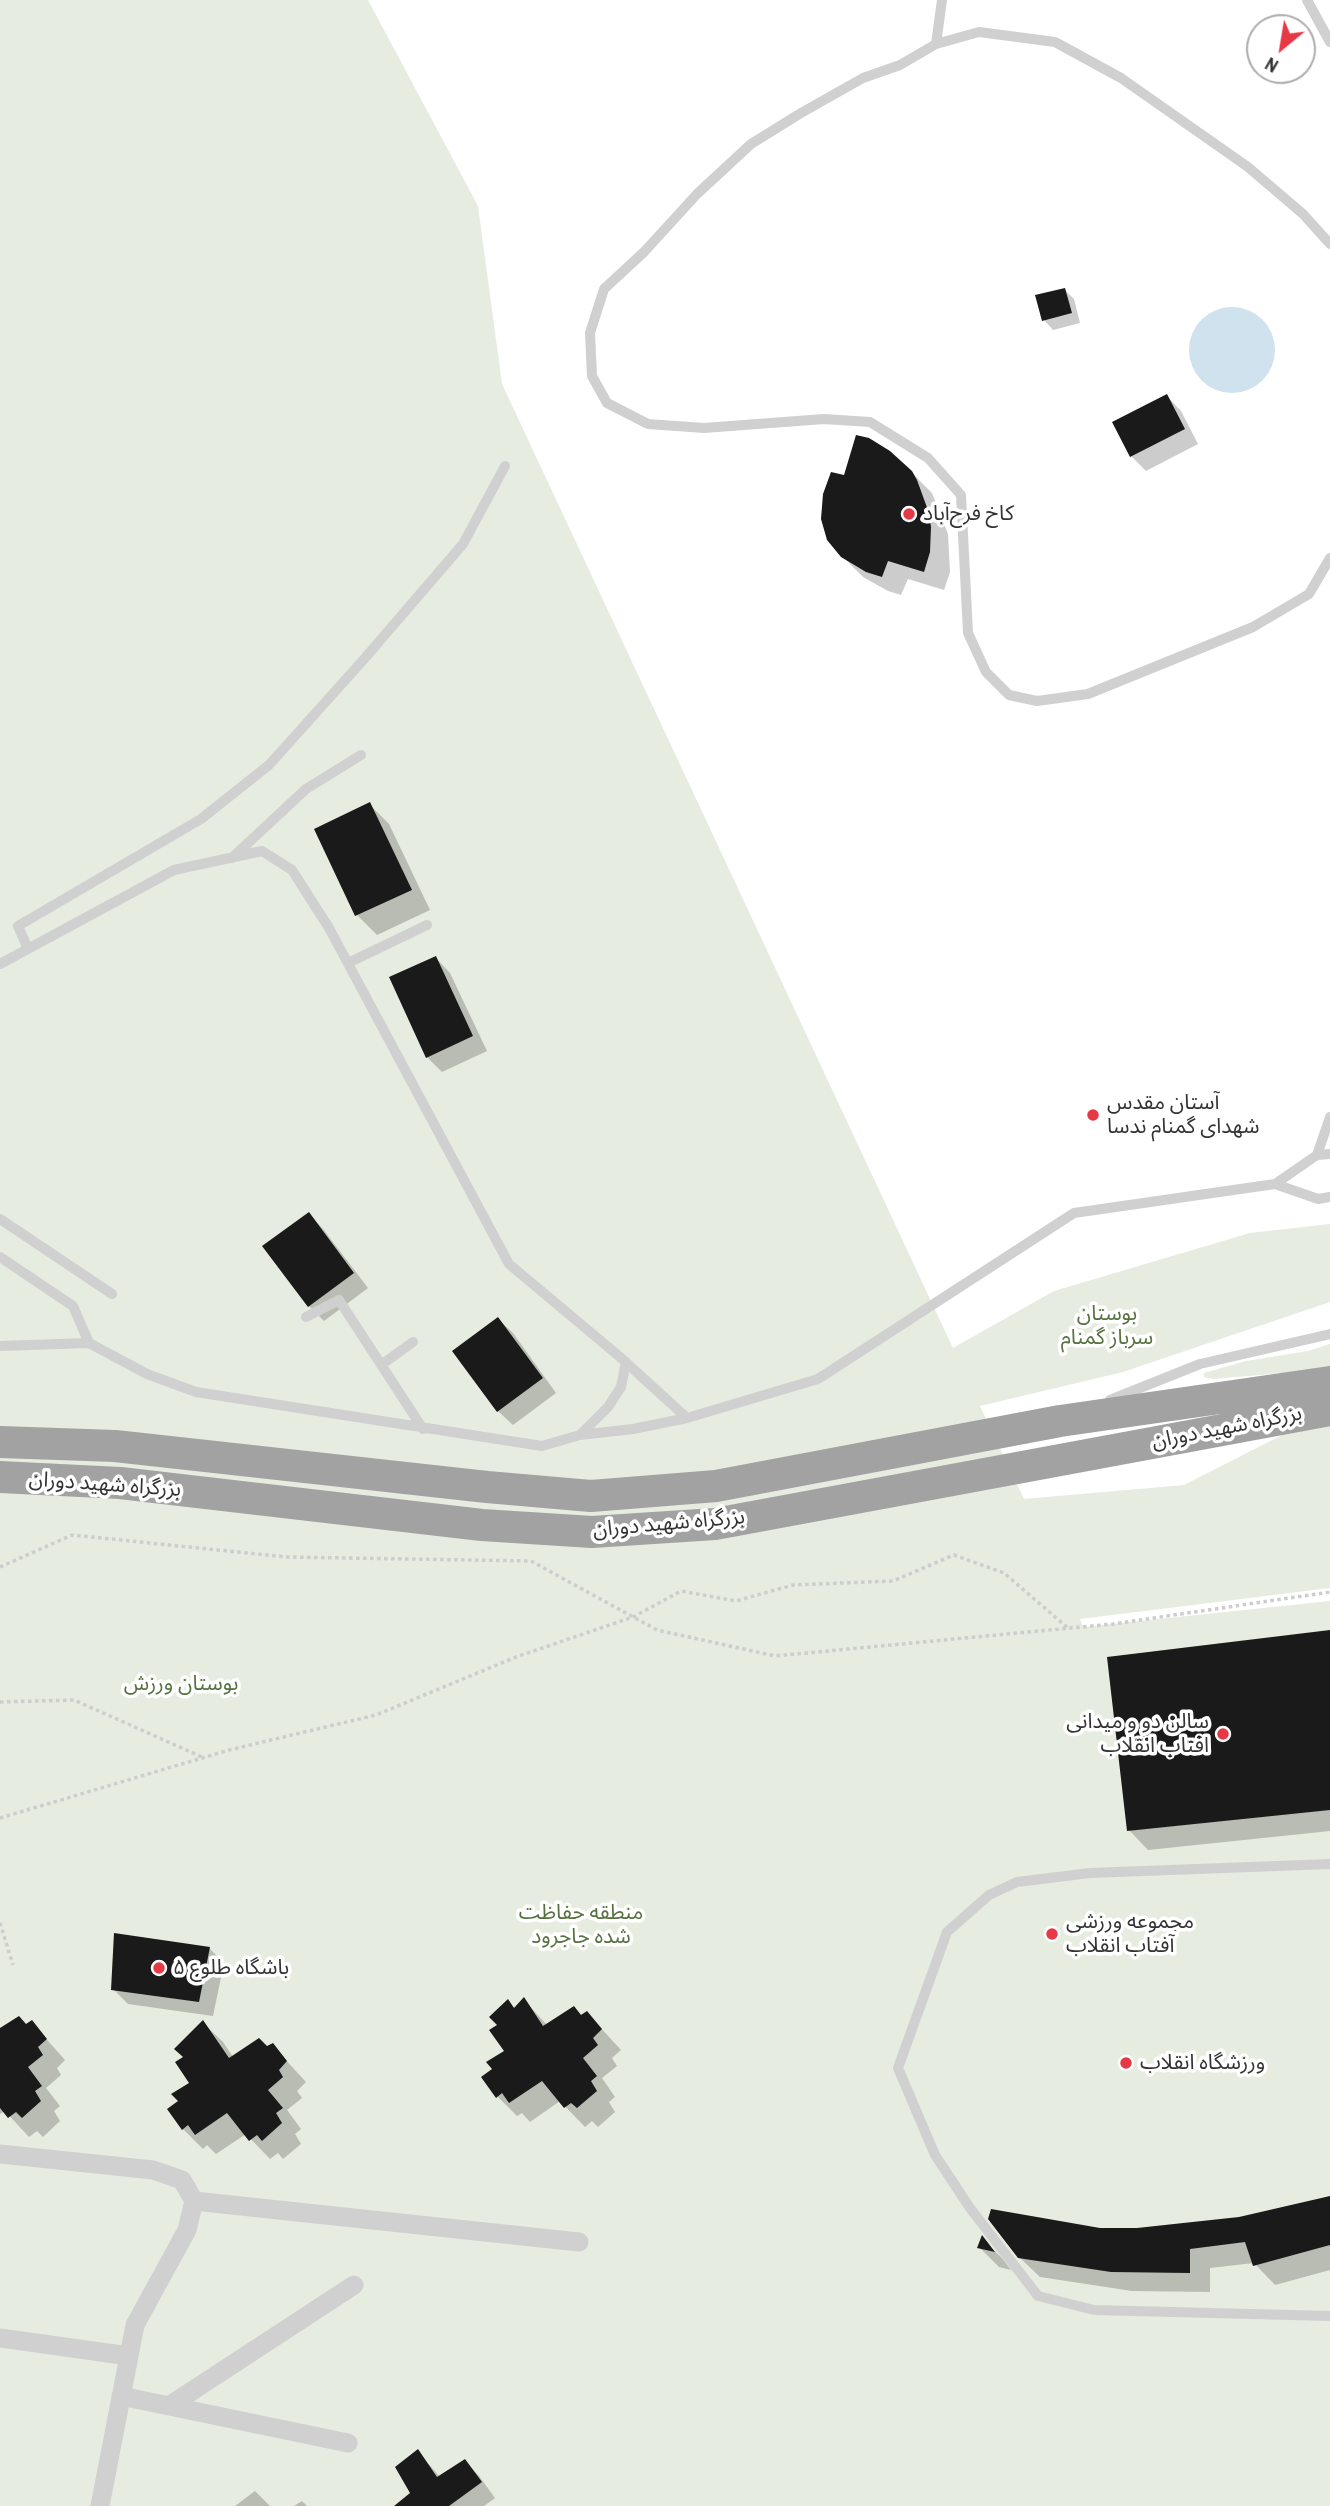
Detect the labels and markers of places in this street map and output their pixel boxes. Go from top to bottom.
place label: کاخ فرح‌آباد [923,501,1014,527]
marker: کاخ فرح‌آباد [901,506,917,522]
place label: آستان مقدس شهدای گمنام ندسا [1107,1090,1259,1140]
marker: آستان مقدس شهدای گمنام ندسا [1085,1107,1101,1123]
place label: سالن دو و میدانی افتاب انقلاب [1066,1709,1209,1759]
marker: سالن دو و میدانی افتاب انقلاب [1215,1726,1231,1742]
place label: مجموعه ورزشی آفتاب انقلاب [1066,1909,1194,1959]
marker: مجموعه ورزشی آفتاب انقلاب [1044,1926,1060,1942]
place label: باشگاه طلوع ۵ [173,1955,289,1981]
marker: باشگاه طلوع ۵ [151,1960,167,1976]
place label: ورزشگاه انقلاب [1140,2050,1265,2076]
marker: ورزشگاه انقلاب [1118,2055,1134,2071]

